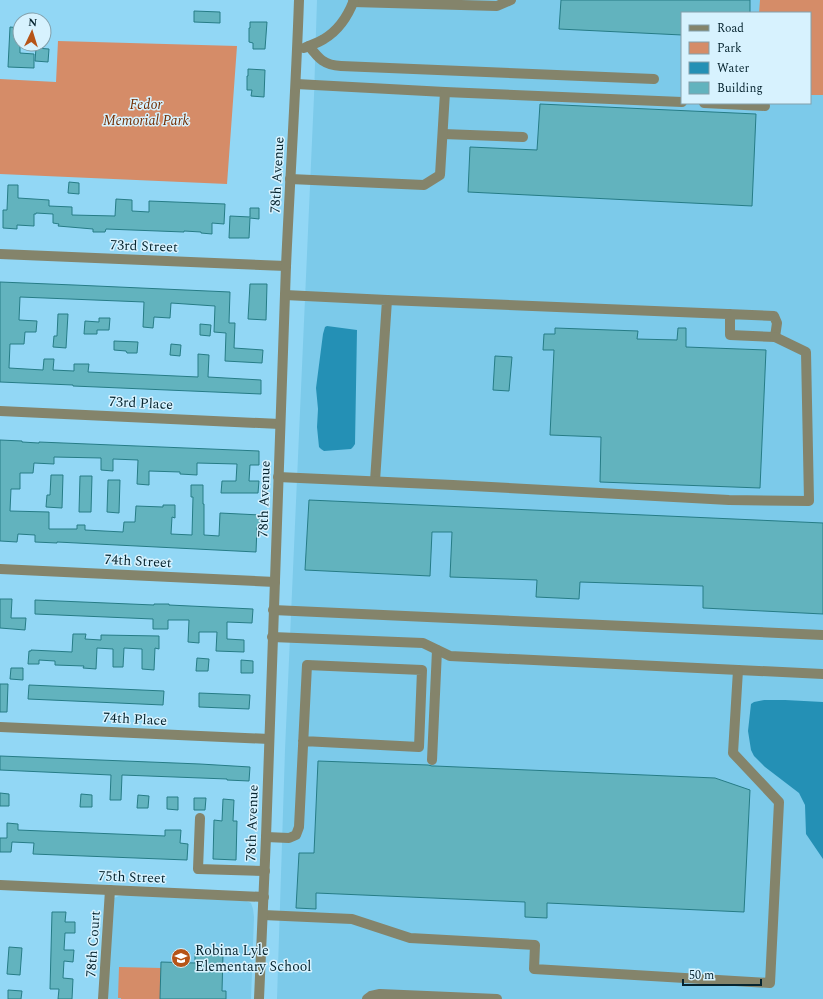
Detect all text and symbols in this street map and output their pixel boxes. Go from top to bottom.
north arrow [12,12,52,52]
legend [681,12,811,104]
text: N [28,14,38,31]
text: Road [717,19,744,38]
text: Park [717,39,742,58]
text: Water [717,59,749,78]
text: Building [717,79,763,98]
park label: Fedor Memorial Park [103,94,190,131]
street label: 78th Avenue [265,136,290,214]
street label: 73rd Street [110,234,178,258]
street label: 73rd Place [108,391,174,415]
street label: 78th Avenue [252,460,276,538]
street label: 74th Street [104,549,172,573]
street label: 74th Place [103,707,168,731]
street label: 78th Avenue [240,784,264,862]
street label: 75th Street [98,865,166,889]
street label: 78th Court [80,910,106,978]
place label: Robina Lyle Elementary School [195,940,311,977]
school or university icon: Robina Lyle Elementary School [170,947,192,969]
scale bar [683,961,761,987]
text: 50 m [689,966,714,985]

